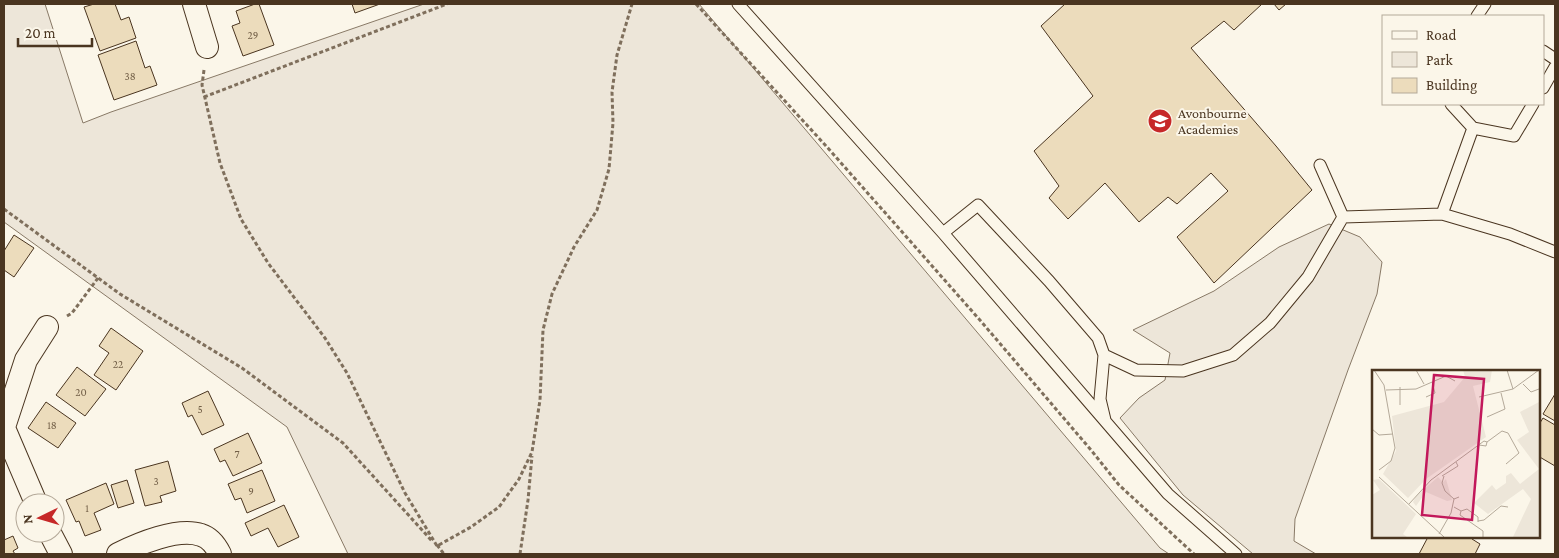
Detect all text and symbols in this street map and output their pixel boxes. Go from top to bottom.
scale bar [18,15,91,47]
legend [1382,15,1544,105]
text: 20 m [25,25,56,41]
text: Road [1426,27,1457,43]
house number: 29 [248,29,258,41]
text: Park [1426,52,1453,68]
house number: 38 [124,70,136,82]
text: Building [1426,77,1477,94]
place label: Avonbourne Academies [1178,105,1247,137]
school or university icon: Avonbourne Academies [1147,108,1173,134]
house number: 22 [113,358,123,370]
inset map [1372,370,1539,538]
house number: 20 [75,386,87,398]
house number: 5 [197,403,203,415]
house number: 18 [47,419,57,431]
house number: 7 [234,448,240,460]
house number: 3 [153,475,159,487]
house number: 9 [248,485,254,497]
north arrow [15,493,65,543]
house number: 1 [85,502,89,514]
text: N [19,513,35,525]

